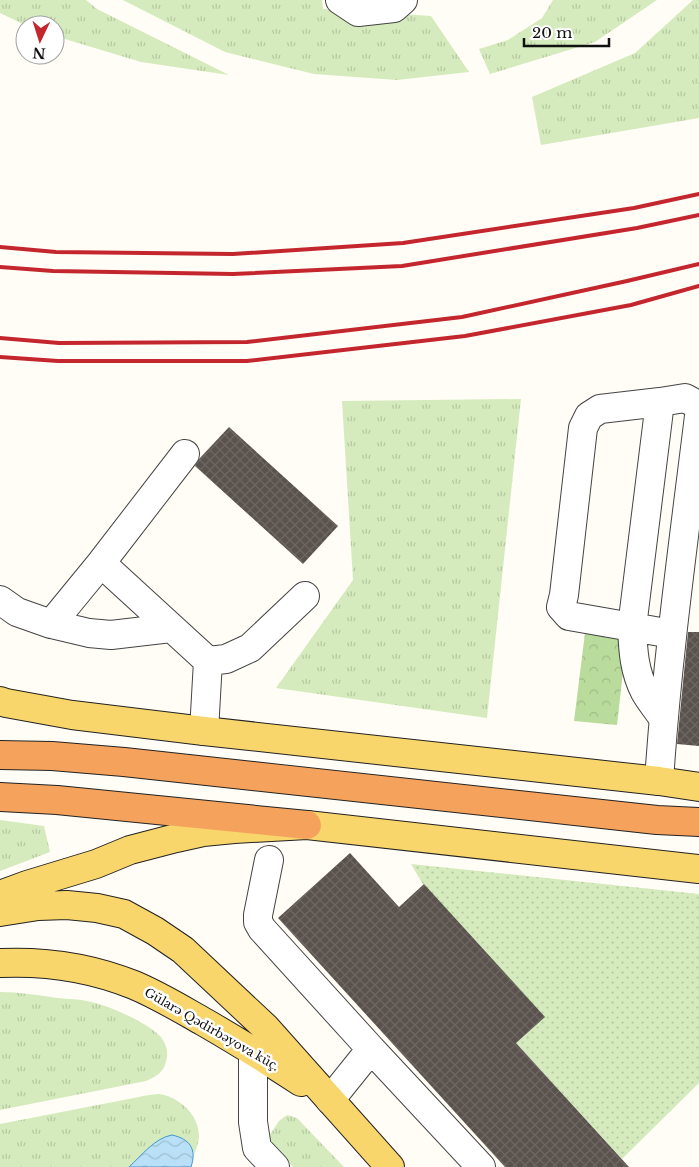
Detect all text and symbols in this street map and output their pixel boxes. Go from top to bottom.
north arrow [15,15,65,65]
scale bar [524,15,609,47]
text: 20 m [532,23,572,42]
text: N [32,44,46,62]
street label: Gülarə Qədirbəyova küç. [142,984,282,1074]

